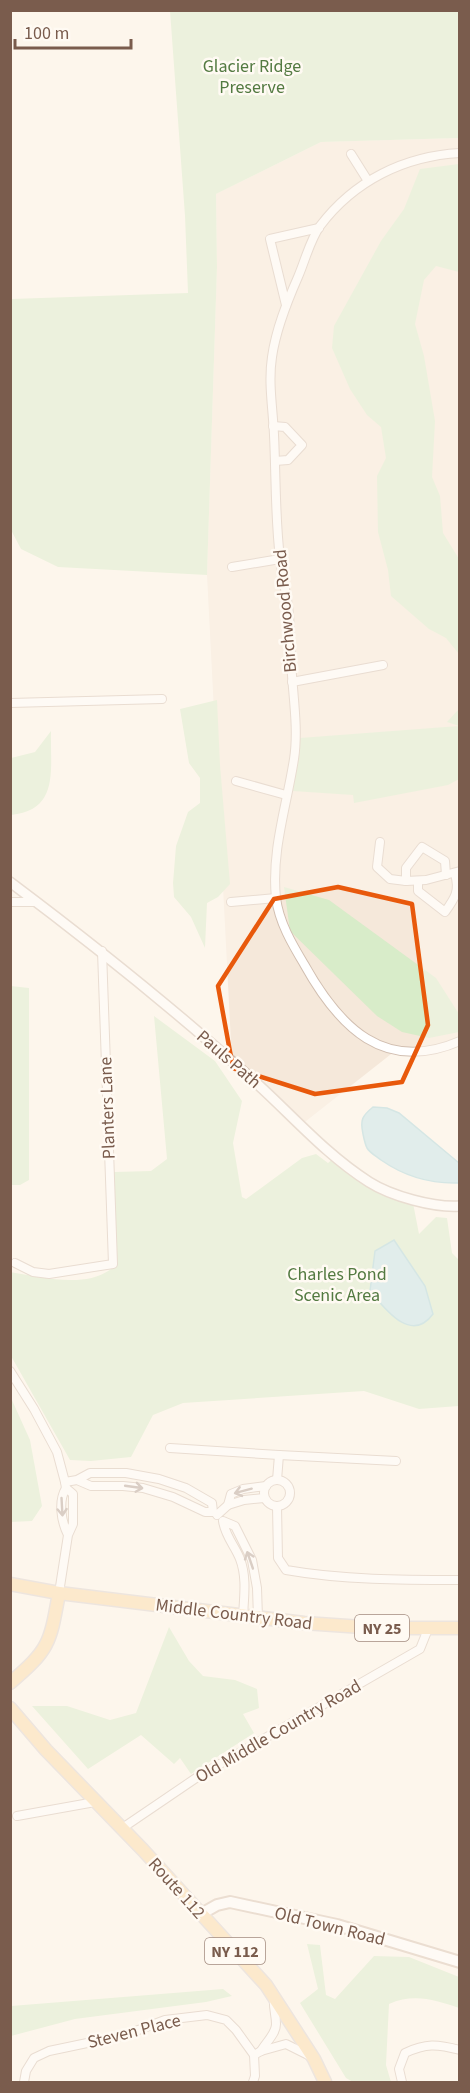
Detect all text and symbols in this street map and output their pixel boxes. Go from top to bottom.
scale bar [15,12,130,50]
text: 100 m [24,21,69,46]
park label: Glacier Ridge Preserve [203,54,301,100]
street label: Birchwood Road [268,548,303,674]
street label: Pauls Path [191,1024,266,1094]
street label: Planters Lane [93,1056,122,1160]
park label: Charles Pond Scenic Area [287,1262,387,1308]
one-way arrow [124,1482,144,1493]
one-way arrow [234,1485,253,1497]
one-way arrow [56,1496,67,1516]
one-way arrow [244,1551,255,1570]
street label: Middle Country Road [154,1592,314,1637]
road number: NY 25 [355,1615,409,1641]
street label: Old Middle Country Road [191,1674,366,1789]
street label: Route 112 [142,1852,211,1925]
street label: Old Town Road [272,1901,388,1952]
road number: NY 112 [205,1938,265,1964]
street label: Steven Place [85,2008,183,2055]

